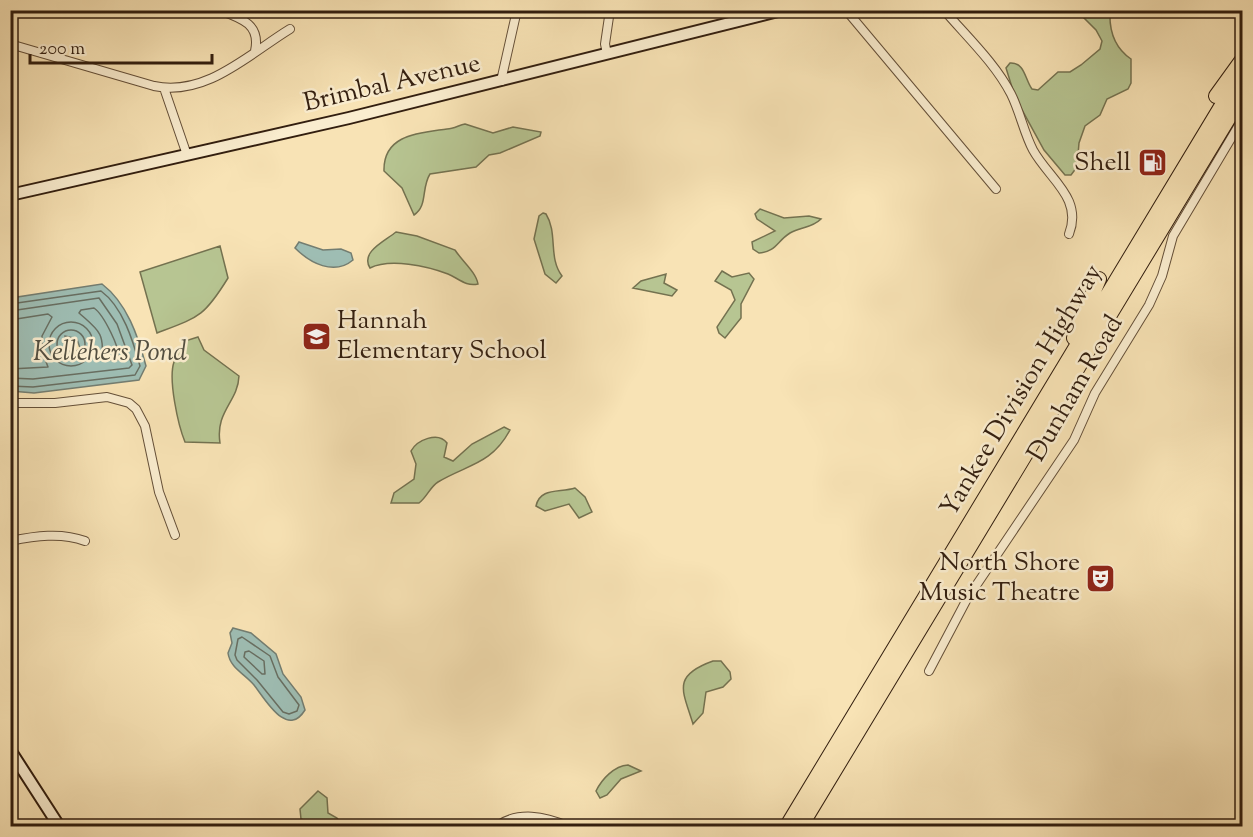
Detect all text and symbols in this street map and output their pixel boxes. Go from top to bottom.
scale bar [30,27,212,65]
text: 200 m [39,37,85,63]
street label: Brimbal Avenue [300,46,484,122]
place label: Shell [1074,145,1131,182]
fuel station icon: Shell [1136,147,1168,179]
street label: Yankee Division Highway [932,258,1112,524]
place label: Hannah Elementary School [337,303,547,370]
street label: Dunham Road [1019,309,1133,469]
school or university icon: Hannah Elementary School [300,320,332,352]
water label: Kellehers Pond [33,334,188,373]
place label: North Shore Music Theatre [919,545,1080,612]
theatre icon: North Shore Music Theatre [1085,562,1117,594]

